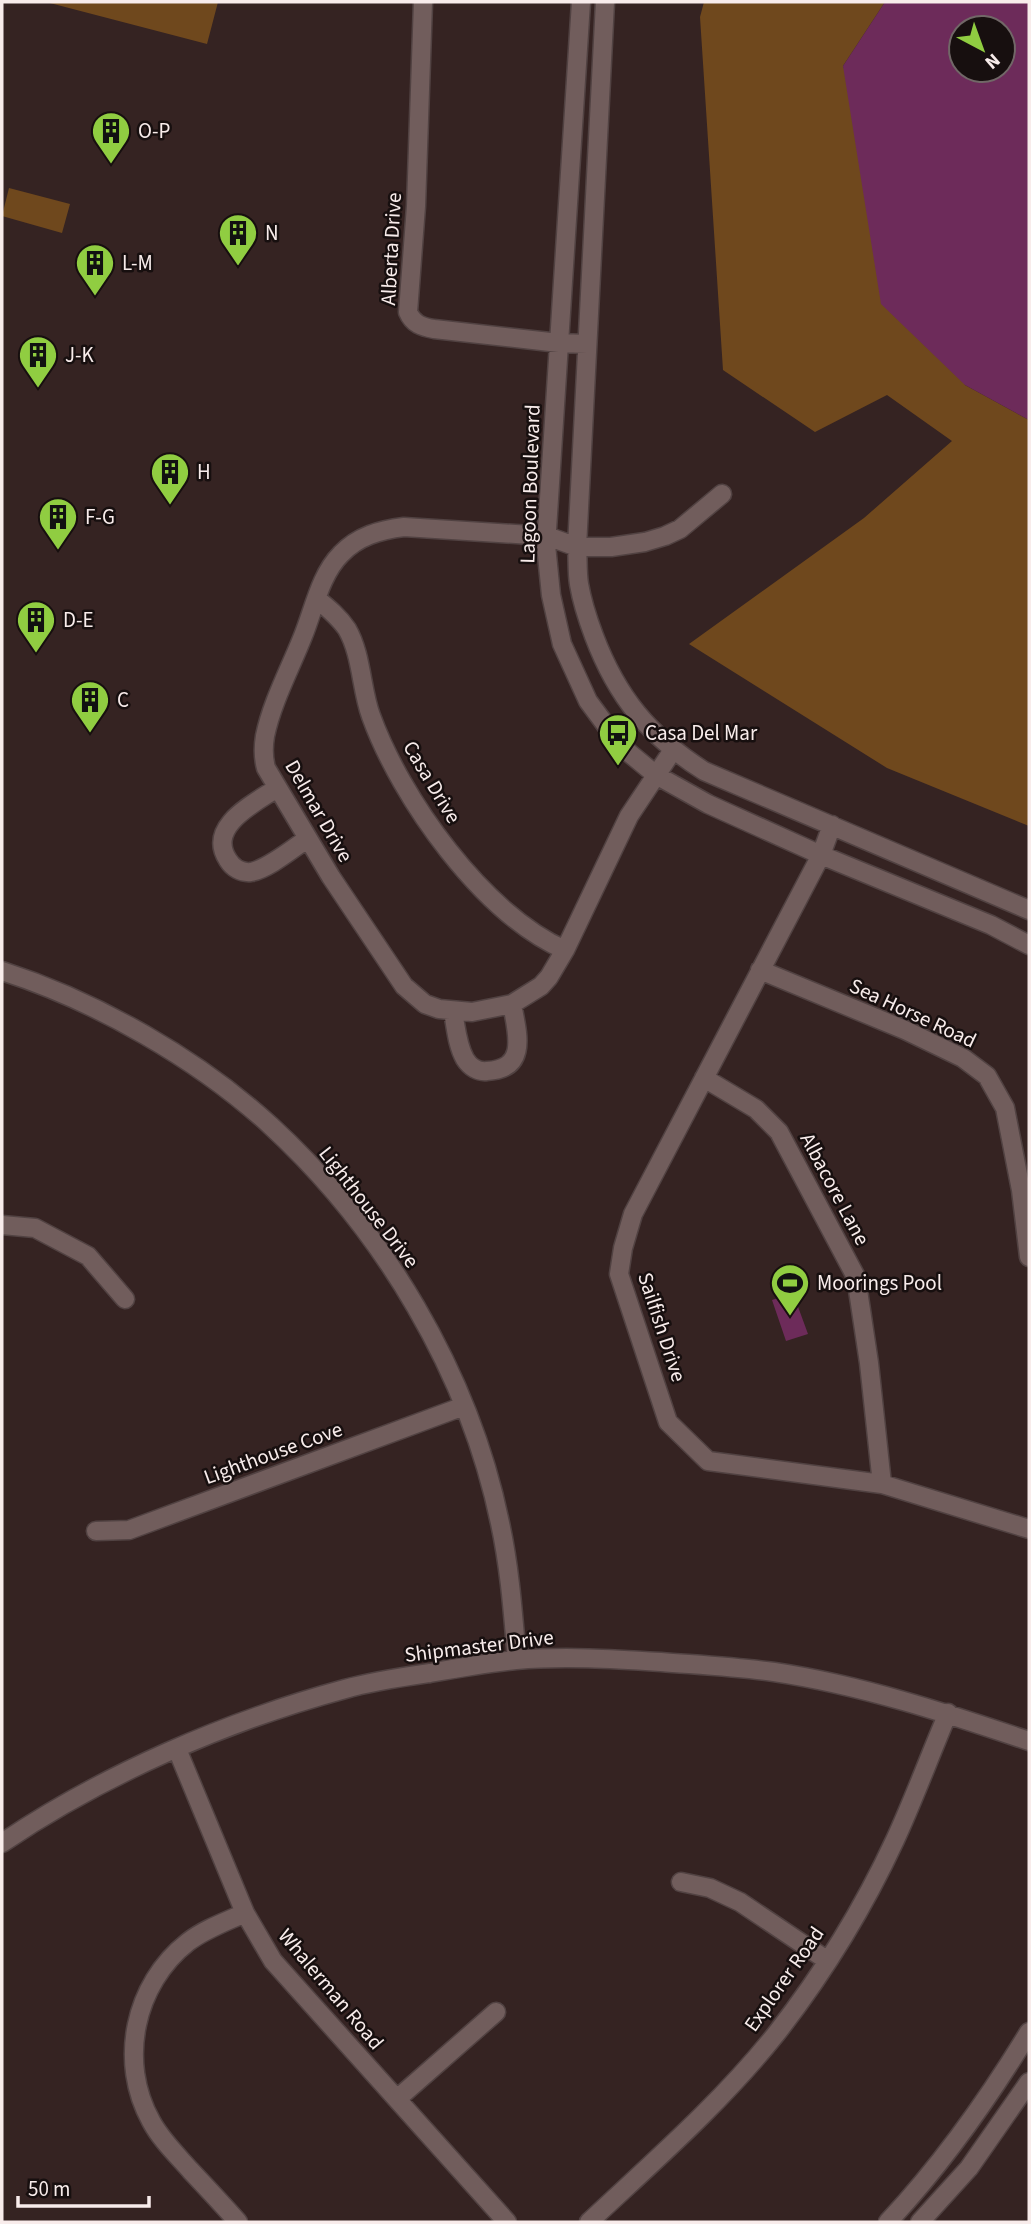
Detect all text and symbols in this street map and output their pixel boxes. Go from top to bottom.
north arrow [947,14,1017,84]
text: N [979,46,1006,75]
building icon: O-P [90,110,132,165]
place label: O-P [138,116,170,146]
street label: Alberta Drive [373,192,409,306]
building icon: N [217,212,259,267]
place label: N [265,218,279,248]
building icon: L-M [74,242,116,297]
place label: L-M [122,248,153,278]
building icon: J-K [17,334,59,389]
place label: J-K [65,340,95,370]
street label: Lagoon Boulevard [512,404,548,564]
building icon: H [149,451,191,506]
place label: H [197,457,211,487]
building icon: F-G [37,496,79,551]
place label: F-G [85,502,115,532]
building icon: D-E [15,599,57,654]
place label: D-E [63,605,94,635]
building icon: C [69,679,111,734]
place label: C [117,685,129,715]
bus stop icon: Casa Del Mar [597,712,639,767]
place label: Casa Del Mar [645,718,758,748]
street label: Casa Drive [396,735,468,829]
street label: Delmar Drive [278,754,360,868]
street label: Sea Horse Road [845,970,981,1056]
street label: Albacore Lane [793,1127,877,1251]
street label: Lighthouse Drive [312,1140,426,1274]
sports icon: Moorings Pool [769,1262,811,1317]
street label: Sailfish Drive [630,1268,694,1386]
place label: Moorings Pool [817,1268,942,1298]
street label: Lighthouse Cove [199,1414,347,1492]
street label: Shipmaster Drive [403,1622,555,1670]
street label: Explorer Road [737,1920,831,2038]
street label: Whalerman Road [271,1922,391,2056]
scale bar [18,2164,149,2208]
text: 50 m [28,2174,70,2204]

